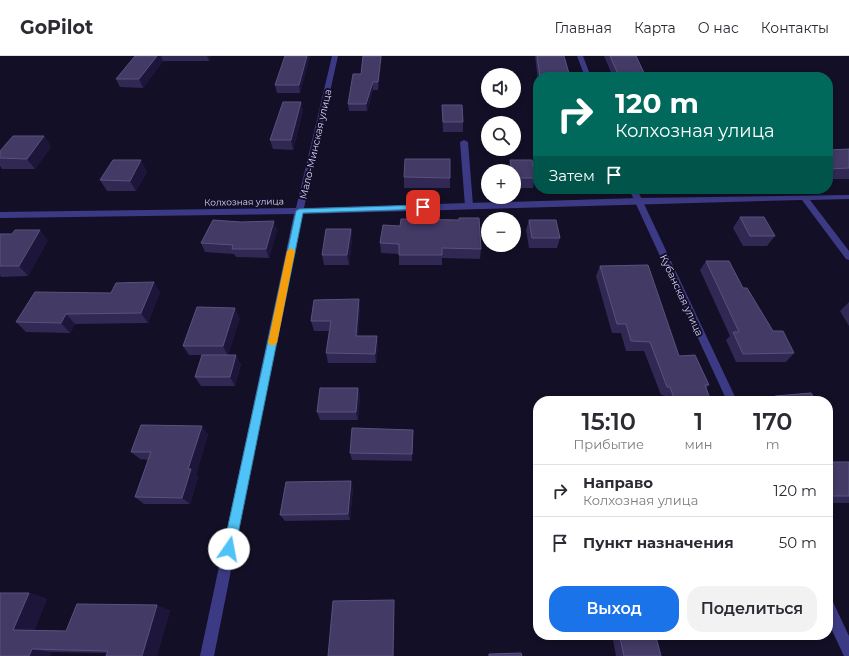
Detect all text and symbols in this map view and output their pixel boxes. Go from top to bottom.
text: GoPilot [20,16,93,39]
text: Главная [554,19,612,37]
text: Карта [634,19,676,37]
text: О нас [698,19,739,37]
text: Контакты [761,19,829,37]
map controls [481,68,521,252]
button: sound [481,68,521,108]
text: 120 m [615,86,699,120]
street label: Мало-Минская улица [297,88,334,200]
icon: right [549,88,601,140]
button: search [481,116,521,156]
text: Колхозная улица [615,120,775,142]
button: + [481,164,521,204]
icon: arrive [603,164,625,186]
text: Затем [549,166,595,185]
pin [406,190,440,224]
street label: Колхозная улица [204,195,284,208]
icon: arrive [412,196,434,218]
button: − [481,212,521,252]
street label: Кубанская улица [657,252,706,338]
text: 15:10 [582,407,636,436]
text: 1 [694,407,703,436]
text: 170 [753,407,792,436]
text: Прибытие [574,436,644,452]
text: мин [685,436,713,452]
text: m [766,436,780,452]
text: Направо [583,473,653,492]
icon: right [549,480,571,502]
text: 120 m [773,481,817,500]
text: Колхозная улица [583,492,698,508]
position arrow [208,528,250,570]
icon: arrive [549,532,571,554]
text: Пункт назначения [583,533,734,552]
text: 50 m [779,533,817,552]
button: Выход [549,586,679,632]
button: Поделиться [687,586,817,632]

